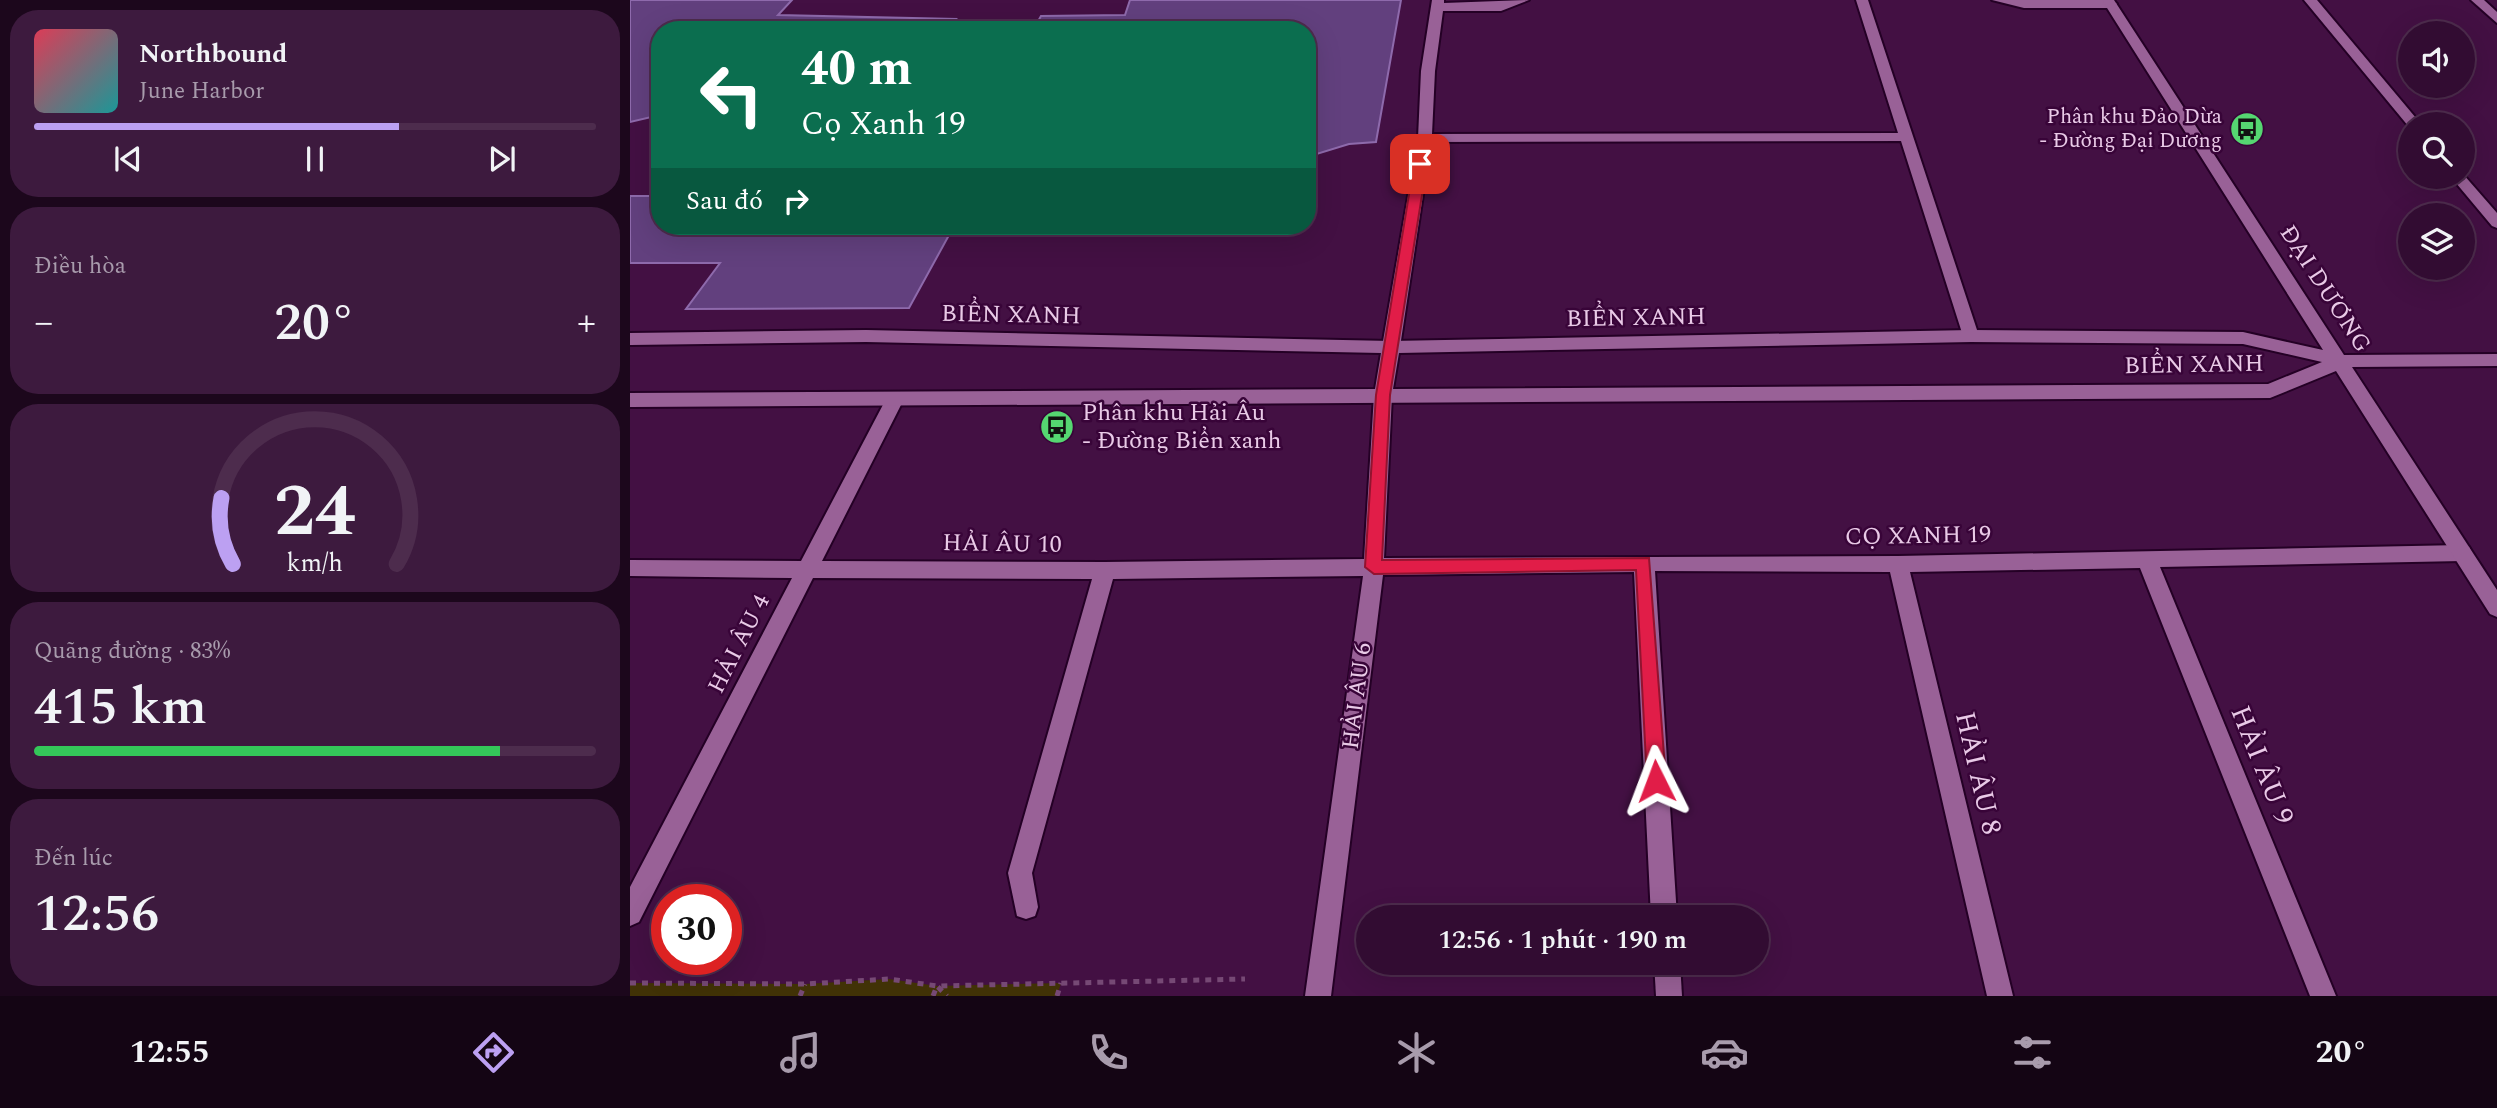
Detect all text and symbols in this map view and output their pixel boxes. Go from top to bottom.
map controls [2398,21,2475,280]
button: sound [2398,21,2475,98]
text: 40 m [801,32,912,107]
text: Northbound [139,34,287,74]
icon: left [686,49,777,140]
text: June Harbor [139,74,264,109]
text: Cọ Xanh 19 [801,100,965,149]
place label: Phân khu Đảo Dừa - Đường Đại Dương [2039,101,2223,157]
bus stop icon: Phân khu Đảo Dừa - Đường Đại Dương [2228,110,2266,148]
button: search [2398,112,2475,189]
pin [1390,134,1450,194]
icon: previous [109,140,147,178]
icon: pause [296,140,334,178]
icon: next [483,140,521,178]
icon: arrive [1401,145,1439,183]
text: Sau đó [686,181,763,221]
icon: right [777,182,815,220]
button: layers [2398,203,2475,280]
street label: ĐẠI DƯƠNG [2270,218,2380,360]
text: Điều hòa [34,249,126,284]
text: 20° [274,284,356,363]
text: − [34,294,53,352]
text: + [577,294,596,352]
street label: BIỂN XANH [941,295,1081,334]
street label: BIỂN XANH [1566,298,1706,337]
street label: BIỂN XANH [2124,345,2264,384]
place label: Phân khu Hải Âu - Đường Biển xanh [1082,395,1281,459]
bus stop icon: Phân khu Hải Âu - Đường Biển xanh [1038,408,1076,446]
text: 24 [274,457,356,568]
street label: CỌ XANH 19 [1844,517,1992,555]
street label: HẢI ÂU 10 [942,525,1062,563]
text: km/h [287,545,343,583]
street label: HẢI ÂU 4 [699,588,779,700]
text: Quãng đường · 83% [34,634,230,669]
street label: HẢI ÂU 6 [1333,641,1381,751]
text: 415 km [34,668,207,747]
street label: HẢI ÂU 9 [2219,699,2305,831]
street label: HẢI ÂU 8 [1943,707,2013,839]
position arrow [1619,744,1693,818]
text: Đến lúc [34,841,113,876]
text: 12:56 [34,875,159,954]
speed limit sign: 30 [651,884,742,975]
text: 12:56 · 1 phút · 190 m [1438,920,1687,960]
text: 12:55 [129,1028,210,1077]
icon: directions [469,1028,518,1077]
icon: music [776,1028,825,1077]
icon: phone [1084,1028,1133,1077]
icon: climate [1392,1028,1441,1077]
icon: car [1700,1028,1749,1077]
icon: filters [2008,1028,2057,1077]
text: 20° [2316,1028,2368,1077]

